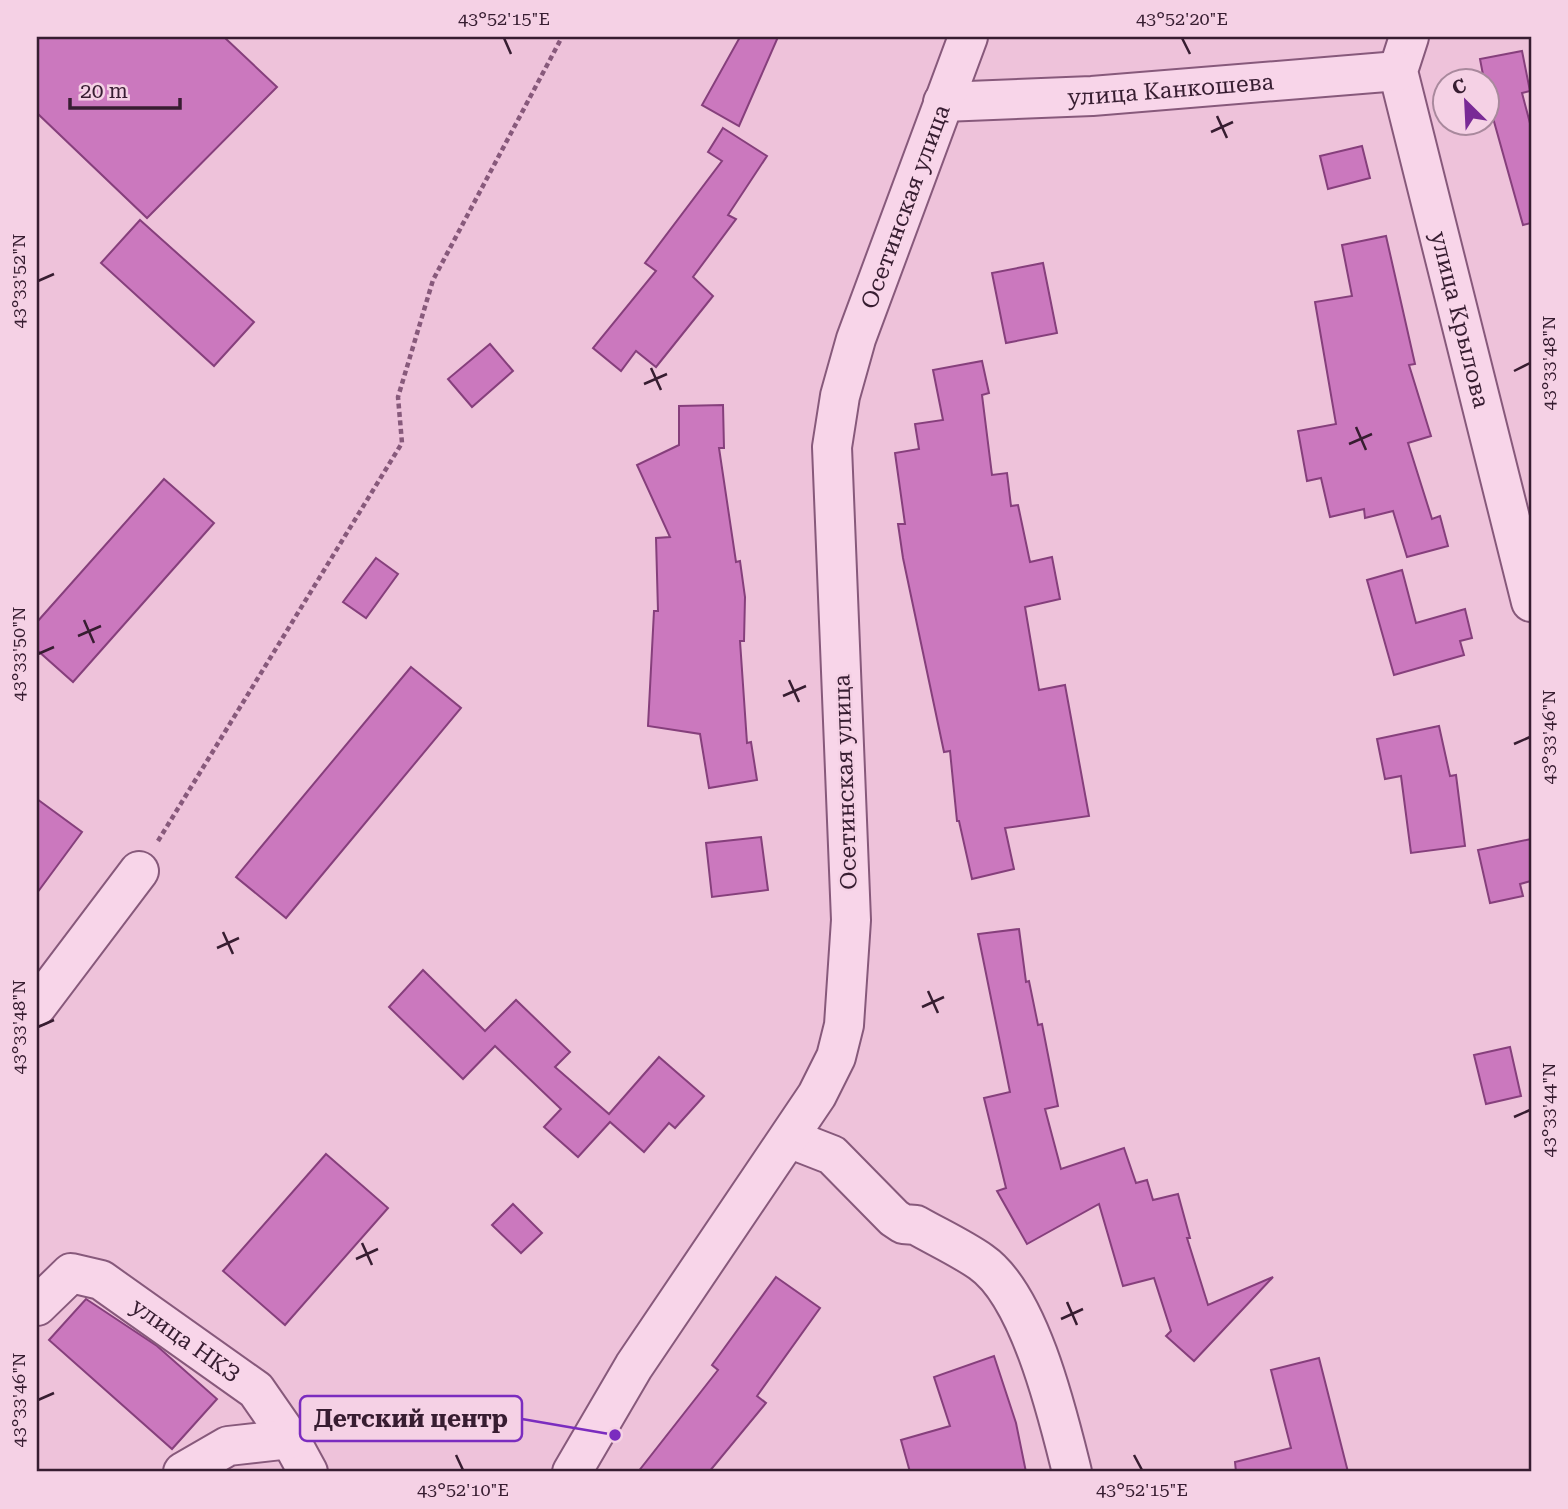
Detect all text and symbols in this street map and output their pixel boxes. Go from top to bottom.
text: 43°52'15"E [458,8,550,29]
text: 43°52'20"E [1136,8,1228,29]
scale bar [70,66,180,110]
north arrow [1432,66,1502,136]
street label: улица Канкошева [1067,68,1275,111]
text: С [1449,74,1470,100]
text: 20 m [80,79,128,103]
street label: Осетинская улица [855,100,956,312]
street label: улица Крылова [1425,229,1495,411]
text: 43°33'52"N [8,234,29,328]
text: 43°33'48"N [1538,316,1559,410]
text: 43°33'50"N [8,607,29,701]
street label: Осетинская улица [828,673,863,890]
text: 43°33'46"N [1538,690,1559,784]
text: 43°33'48"N [8,980,29,1074]
text: 43°33'44"N [1538,1063,1559,1157]
street label: улица НКЗ [126,1293,245,1388]
text: 43°33'46"N [8,1353,29,1447]
callout: Детский центр [300,1396,522,1441]
text: Детский центр [314,1405,508,1433]
text: 43°52'10"E [417,1479,509,1500]
text: 43°52'15"E [1096,1479,1188,1500]

